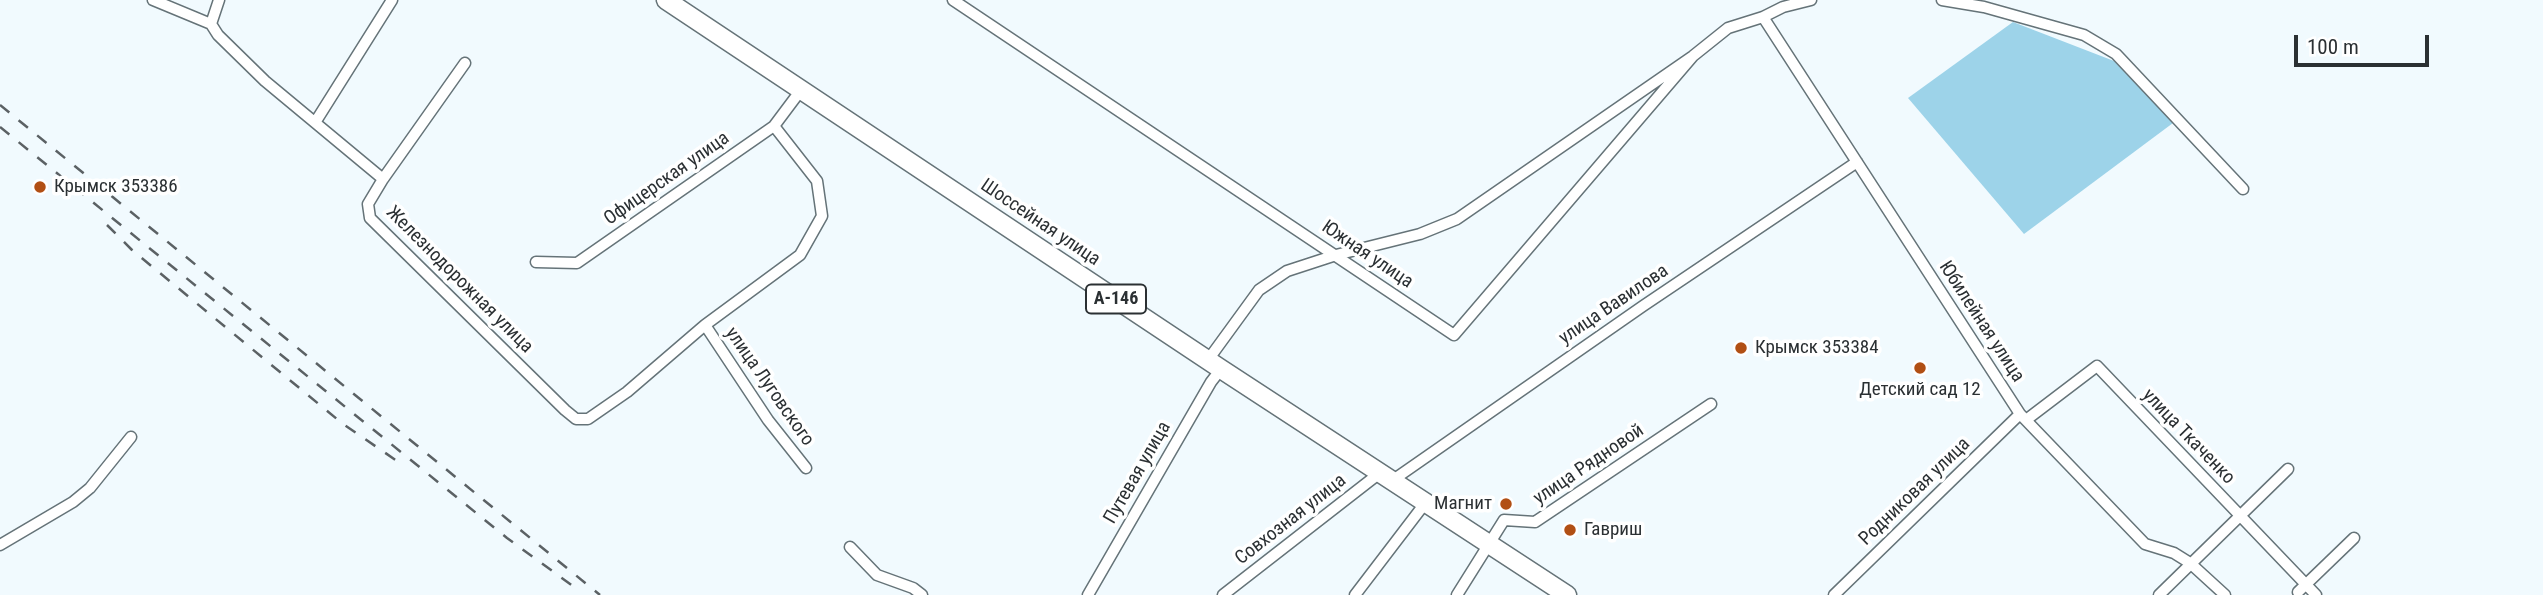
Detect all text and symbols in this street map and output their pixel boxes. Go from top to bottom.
scale bar [2298,21,2433,65]
text: 100 m [2307,35,2359,59]
street label: Офицерская улица [600,127,734,231]
street label: Шоссейная улица [976,175,1104,271]
place label: Крымск 353386 [54,176,178,198]
marker: Крымск 353386 [32,179,48,195]
street label: Железнодорожная улица [381,202,537,358]
street label: Южная улица [1317,216,1417,294]
street label: Юбилейная улица [1933,257,2029,387]
street label: улица Вавилова [1555,260,1673,350]
road number: А-146 [1086,284,1146,314]
street label: улица Луговского [720,323,818,451]
place label: Крымск 353384 [1755,337,1879,359]
marker: Крымск 353384 [1733,340,1749,356]
marker: Детский сад 12 [1912,360,1928,376]
place label: Детский сад 12 [1859,379,1981,401]
street label: улица Ткаченко [2137,385,2239,489]
street label: Путевая улица [1100,418,1176,528]
street label: улица Рядновой [1529,420,1649,510]
street label: Родниковая улица [1855,433,1975,551]
street label: Совхозная улица [1231,470,1351,570]
place label: Магнит [1434,493,1492,515]
marker: Магнит [1498,496,1514,512]
place label: Гавриш [1584,519,1642,541]
marker: Гавриш [1562,522,1578,538]

